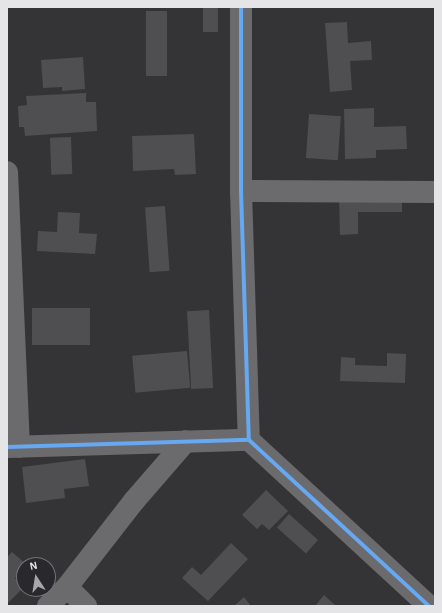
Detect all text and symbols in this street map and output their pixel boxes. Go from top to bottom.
north arrow [16,557,56,597]
text: N [29,560,38,572]

